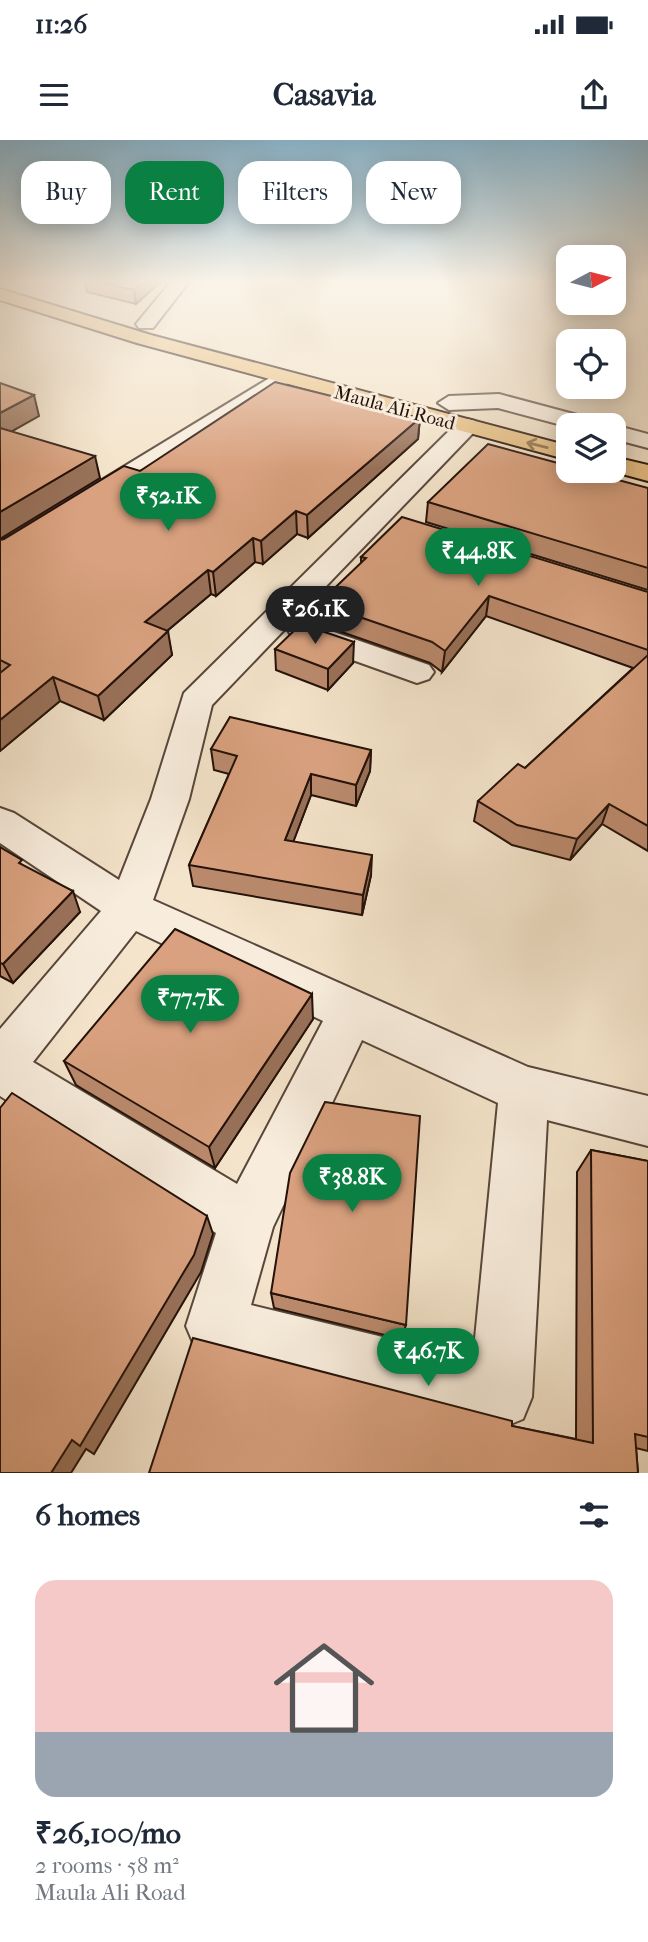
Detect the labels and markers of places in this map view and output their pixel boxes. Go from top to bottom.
pin: ₹52.1K [111,474,225,533]
pin: ₹44.8K [421,528,535,588]
pin: ₹26.1K [258,587,372,646]
pin: ₹77.7K [133,976,247,1035]
pin: ₹38.8K [295,1154,409,1214]
pin: ₹46.7K [371,1328,485,1388]

